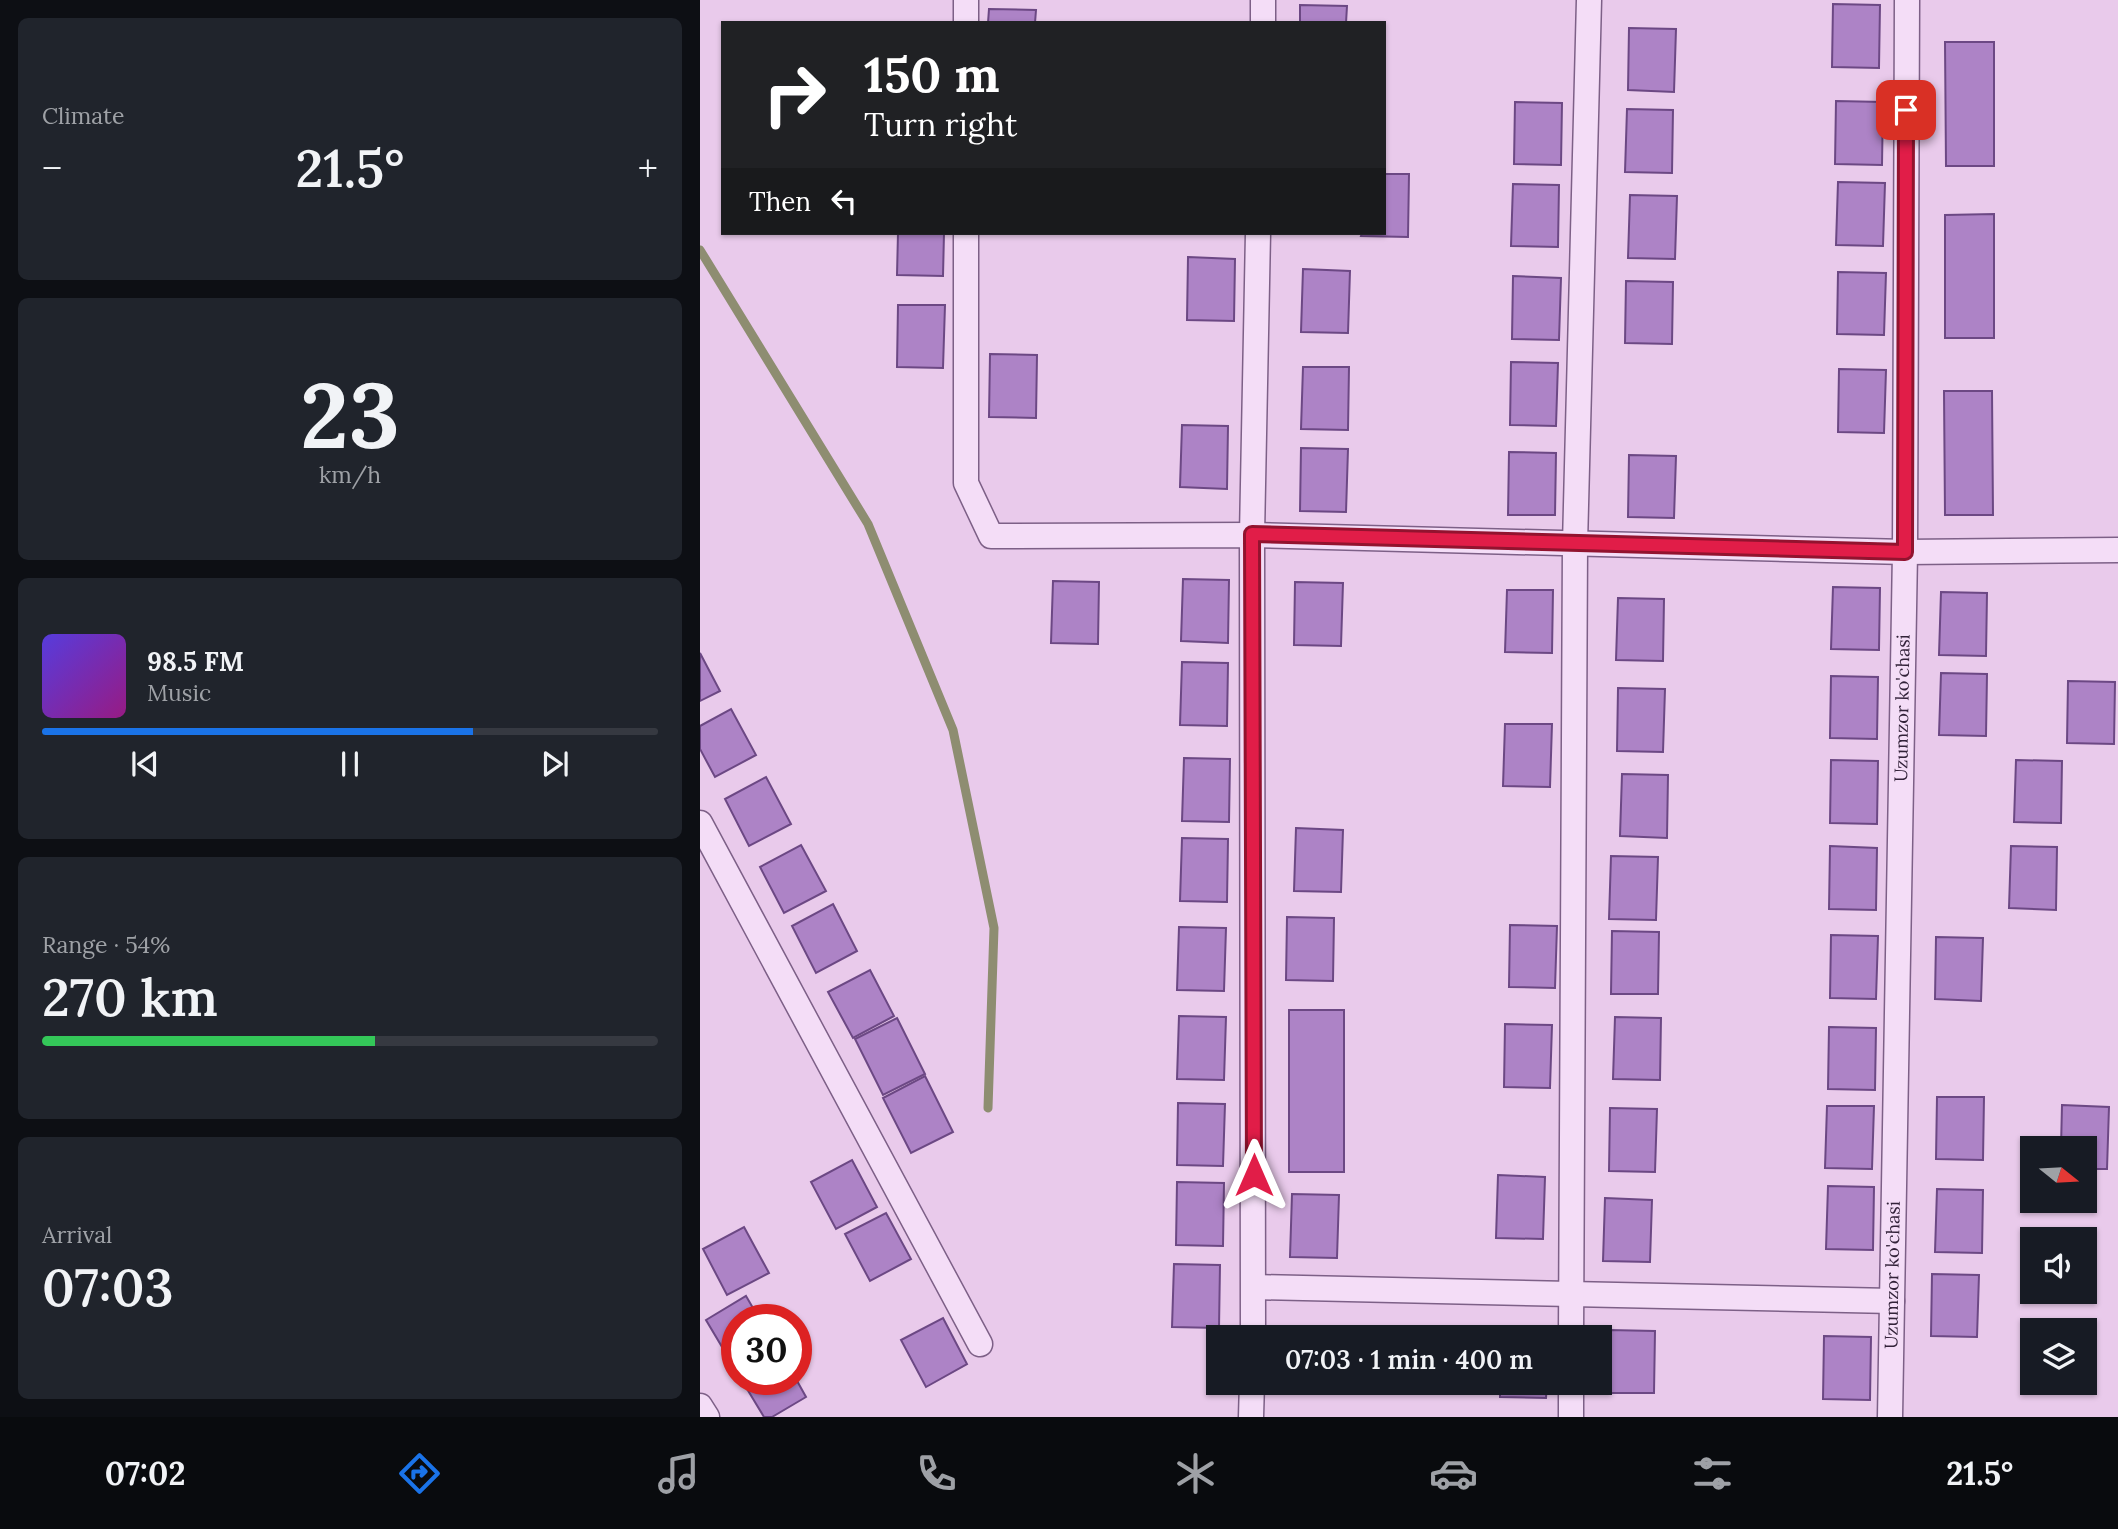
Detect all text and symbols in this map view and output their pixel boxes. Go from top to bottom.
text: 150 m [864,43,1000,105]
icon: right [749,49,840,140]
pin [1876,80,1936,140]
icon: arrive [1887,91,1925,129]
text: Climate [42,101,124,130]
text: Turn right [864,104,1017,145]
text: 21.5° [296,135,404,201]
text: − [42,144,62,192]
text: + [638,144,658,192]
icon: left [825,182,863,220]
text: Then [749,185,811,218]
text: 23 [300,356,400,473]
text: km/h [319,460,381,489]
street label: Uzumzor ko'chasi [1889,634,1915,782]
text: 98.5 FM [147,645,244,678]
text: Music [147,678,211,707]
icon: previous [126,745,164,783]
icon: pause [331,745,369,783]
icon: next [536,745,574,783]
text: Range · 54% [42,930,170,959]
text: 270 km [42,964,218,1030]
north arrow [2020,1136,2096,1213]
map controls [2020,1136,2097,1395]
position arrow [1217,1138,1291,1212]
street label: Uzumzor ko'chasi [1879,1201,1905,1349]
text: Arrival [42,1220,112,1249]
button: sound [2020,1227,2097,1304]
text: 07:03 [42,1254,174,1320]
speed limit sign: 30 [721,1304,812,1395]
button: layers [2020,1318,2097,1395]
text: 07:03 · 1 min · 400 m [1285,1343,1533,1376]
icon: directions [395,1449,444,1498]
icon: music [654,1449,703,1498]
icon: phone [912,1449,961,1498]
icon: climate [1171,1449,1220,1498]
icon: car [1429,1449,1478,1498]
icon: filters [1688,1449,1737,1498]
text: 07:02 [105,1453,186,1494]
text: 21.5° [1946,1453,2013,1494]

